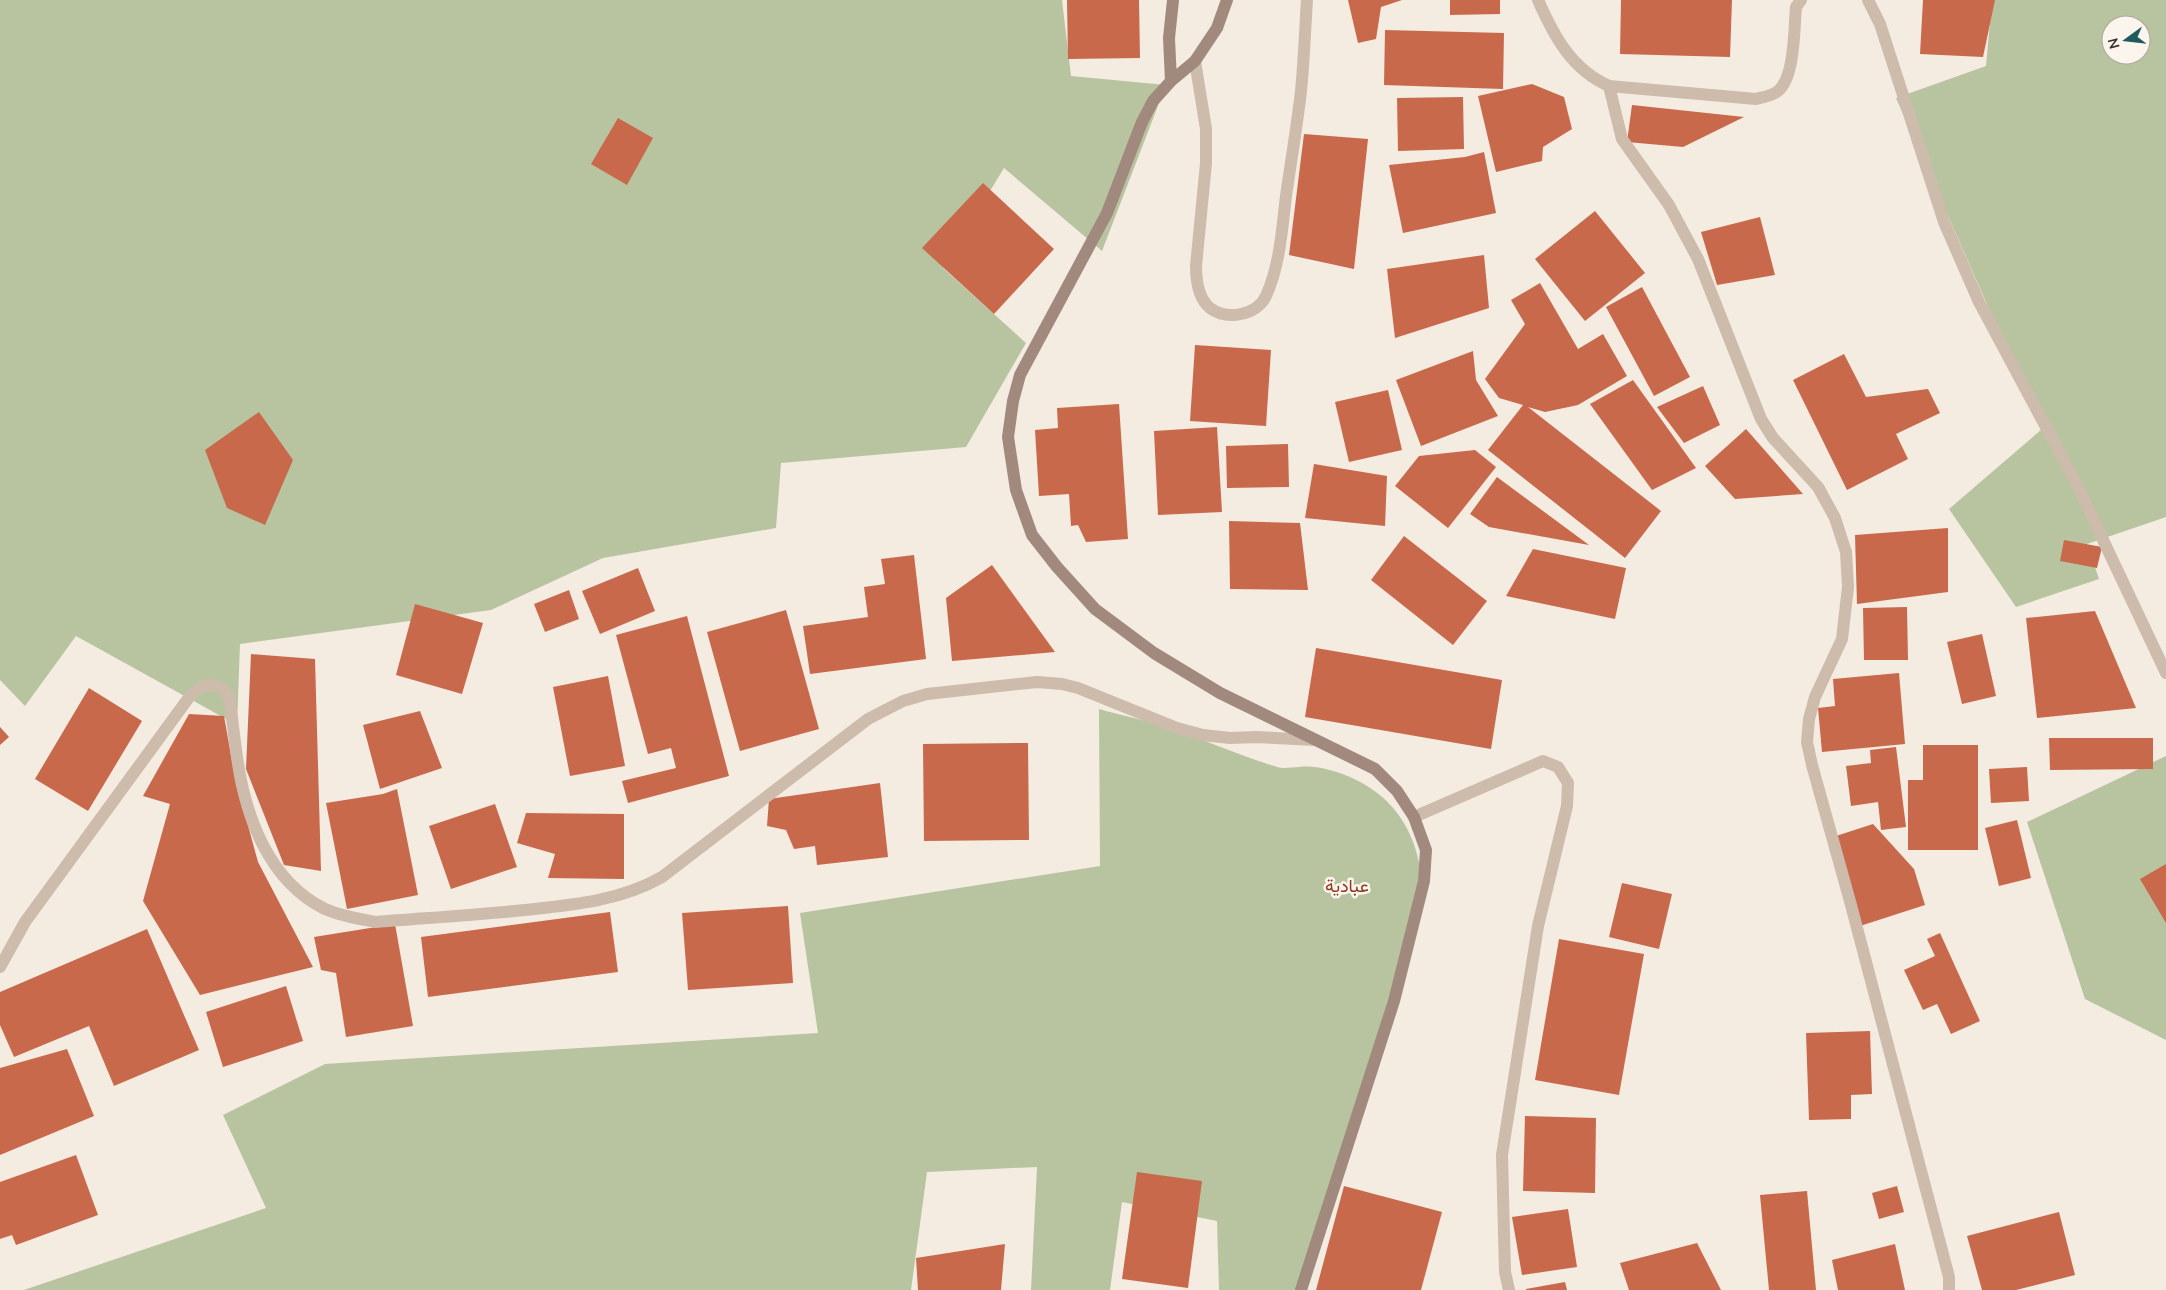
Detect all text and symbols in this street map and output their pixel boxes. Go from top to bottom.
north arrow [2101,15,2151,65]
text: N [2103,36,2124,51]
district label: عبادية [1325,874,1369,898]

